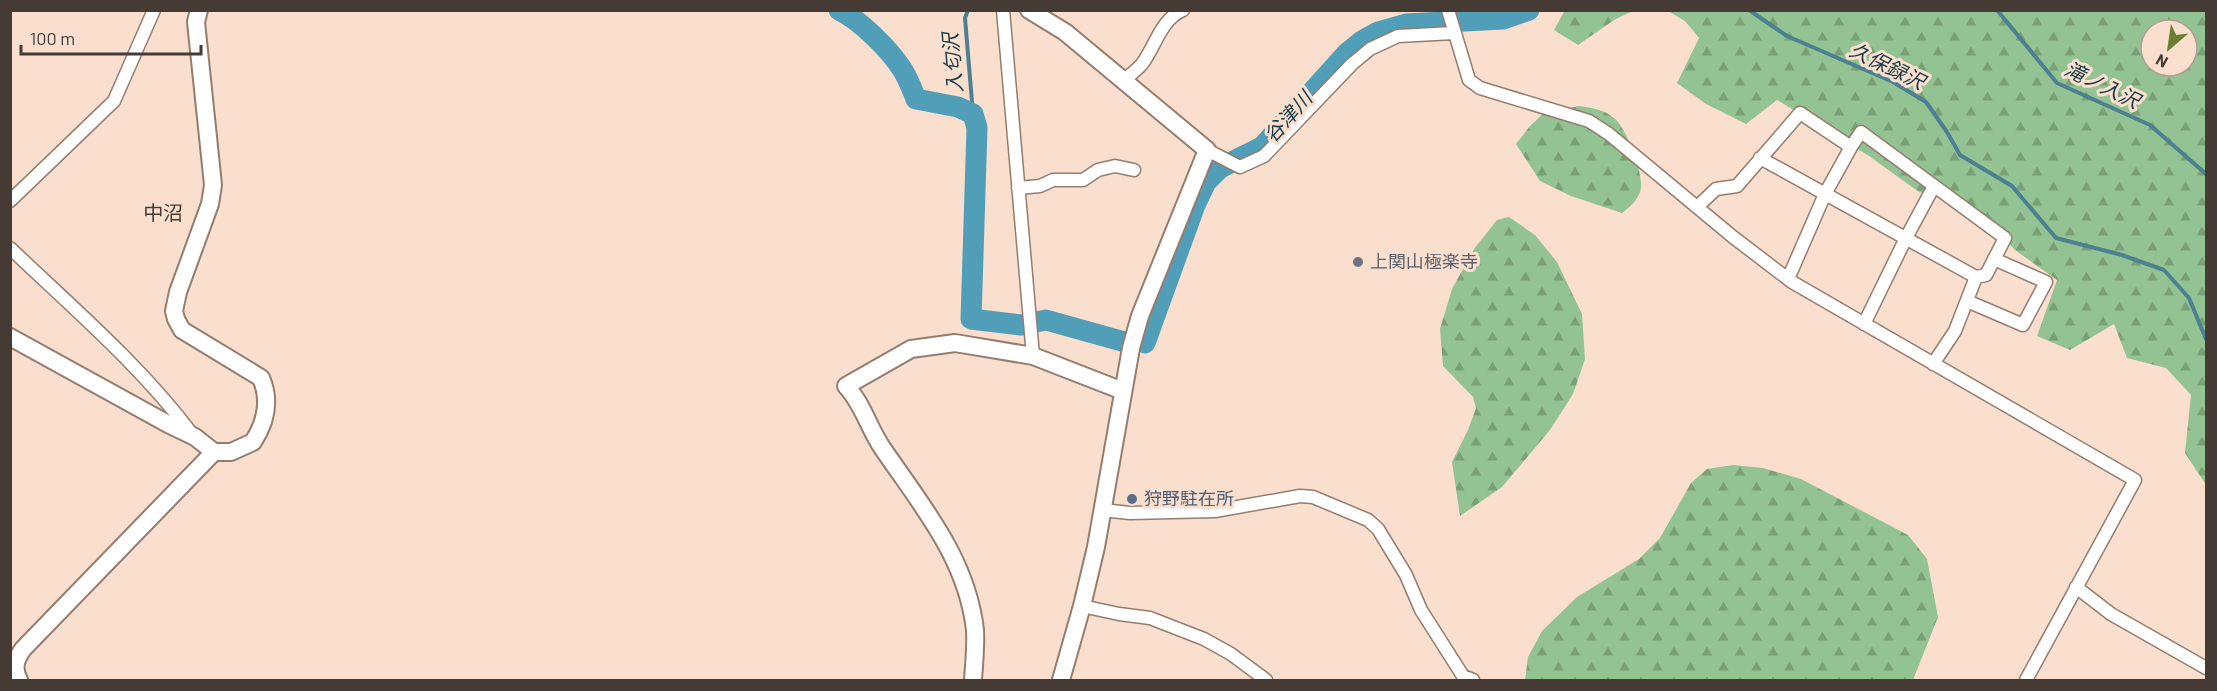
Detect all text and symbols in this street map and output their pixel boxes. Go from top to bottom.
scale bar [21,18,201,56]
north arrow [2139,18,2199,78]
text: 100 m [30,27,75,49]
water label: 入匂沢 [937,29,967,94]
water label: 久保録沢 [1846,37,1931,95]
text: N [2152,51,2171,72]
water label: 滝ノ入沢 [2061,56,2146,114]
water label: 谷津川 [1258,85,1318,147]
district label: 中沼 [143,200,183,224]
place label: 上関山極楽寺 [1370,250,1478,272]
marker: 上関山極楽寺 [1351,255,1365,269]
place label: 狩野駐在所 [1144,487,1234,509]
marker: 狩野駐在所 [1125,492,1139,506]

